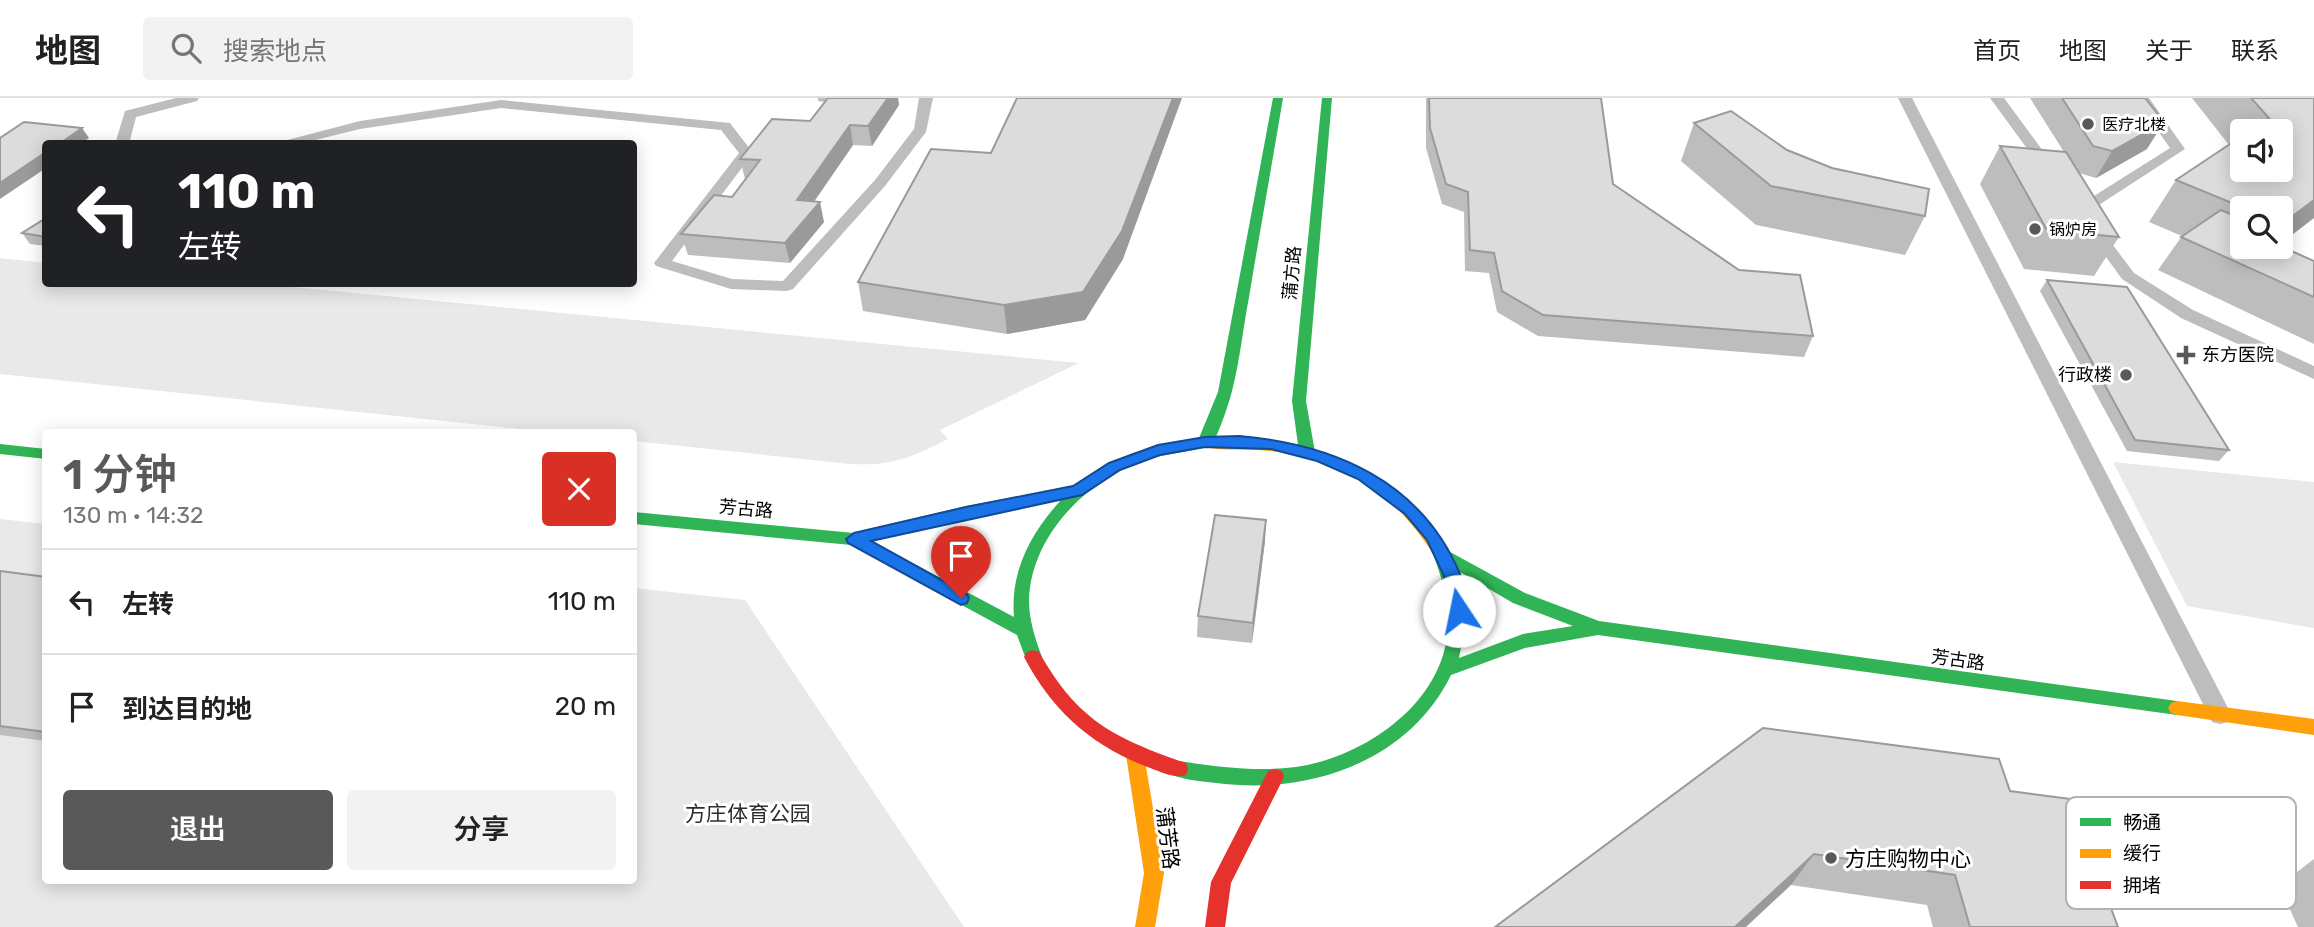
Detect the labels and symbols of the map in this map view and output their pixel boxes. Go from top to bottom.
place label: 医疗北楼 [2102,115,2166,134]
marker: 医疗北楼 [2080,116,2096,132]
place label: 锅炉房 [2049,220,2097,239]
marker: 锅炉房 [2027,221,2043,237]
street label: 蒲方路 [1279,245,1305,301]
place label: 东方医院 [2202,344,2274,366]
marker: 东方医院 [2176,345,2196,365]
place label: 行政楼 [2058,364,2112,386]
marker: 行政楼 [2118,367,2134,383]
street label: 芳古路 [718,496,774,522]
pin [931,526,991,598]
position arrow [1422,574,1496,648]
street label: 芳古路 [1930,645,1986,675]
legend [2066,797,2296,909]
park label: 方庄体育公园 [685,801,811,826]
street label: 蒲芳路 [1152,805,1184,871]
text: 畅通 [2123,811,2161,834]
text: 缓行 [2123,842,2161,865]
place label: 方庄购物中心 [1845,846,1971,871]
marker: 方庄购物中心 [1823,850,1839,866]
text: 拥堵 [2123,874,2161,897]

